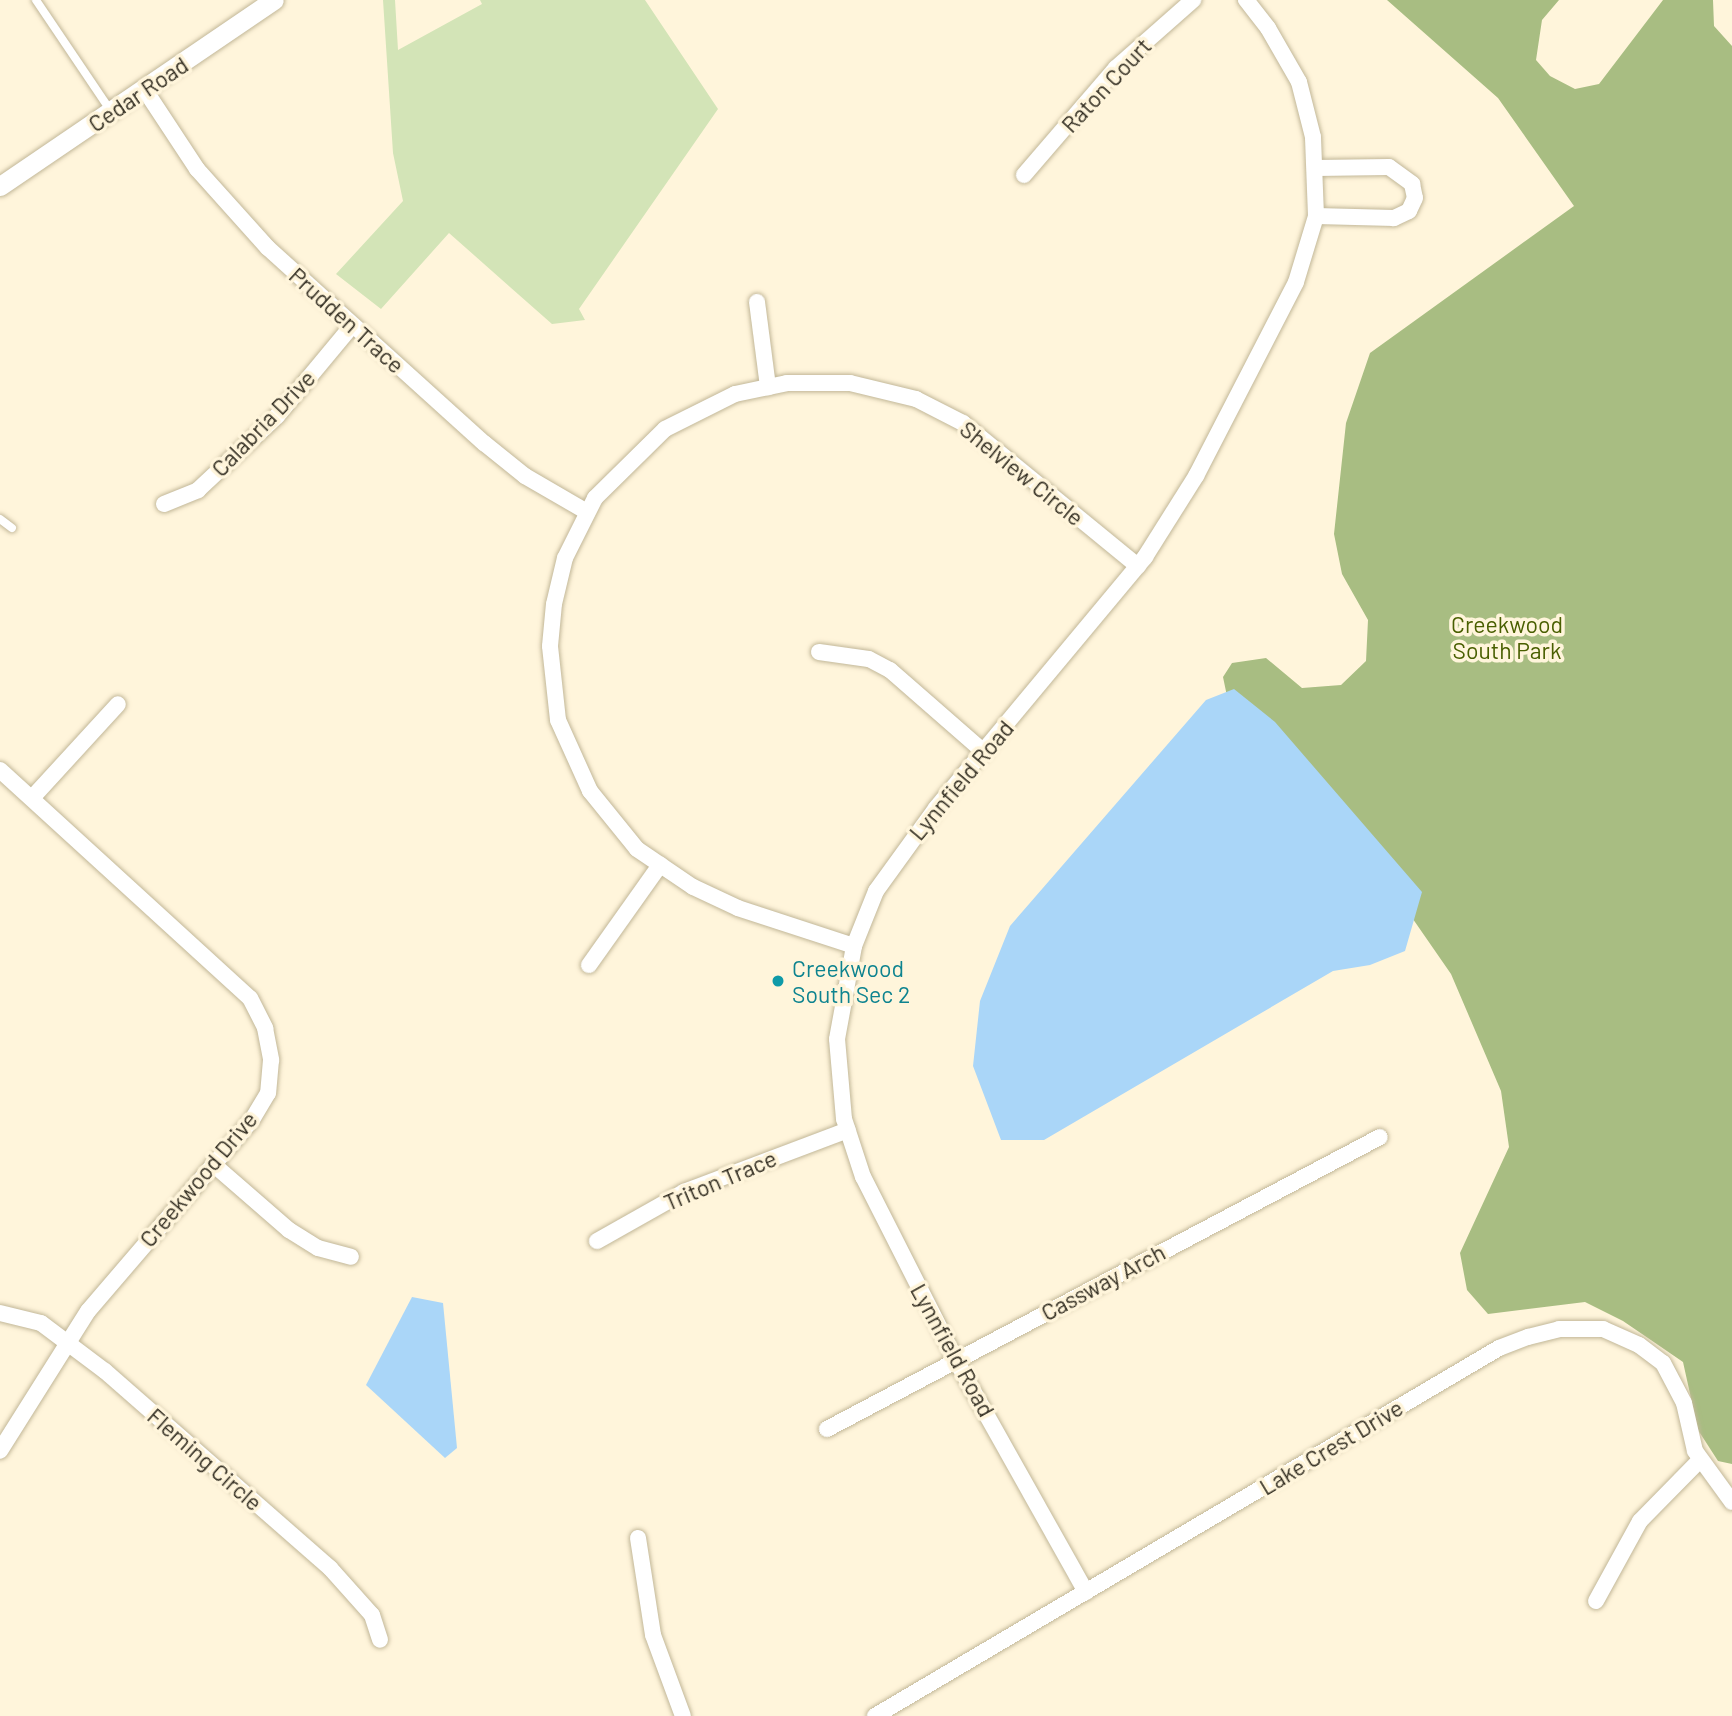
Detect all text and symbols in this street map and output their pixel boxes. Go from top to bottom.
street label: Raton Court [1055,32,1157,138]
street label: Cedar Road [83,51,193,137]
street label: Prudden Trace [284,261,410,379]
street label: Calabria Drive [205,364,321,482]
street label: Shelview Circle [955,415,1089,531]
park label: Creekwood South Park [1451,610,1563,664]
street label: Lynnfield Road [903,715,1019,845]
place label: Creekwood South Sec 2 [792,954,910,1008]
marker: Creekwood South Sec 2 [770,973,786,989]
street label: Creekwood Drive [133,1106,263,1252]
street label: Triton Trace [659,1144,781,1216]
street label: Cassway Arch [1036,1238,1170,1326]
street label: Lynnfield Road [905,1279,1001,1421]
street label: Lake Crest Drive [1254,1393,1408,1501]
street label: Fleming Circle [142,1402,268,1516]

